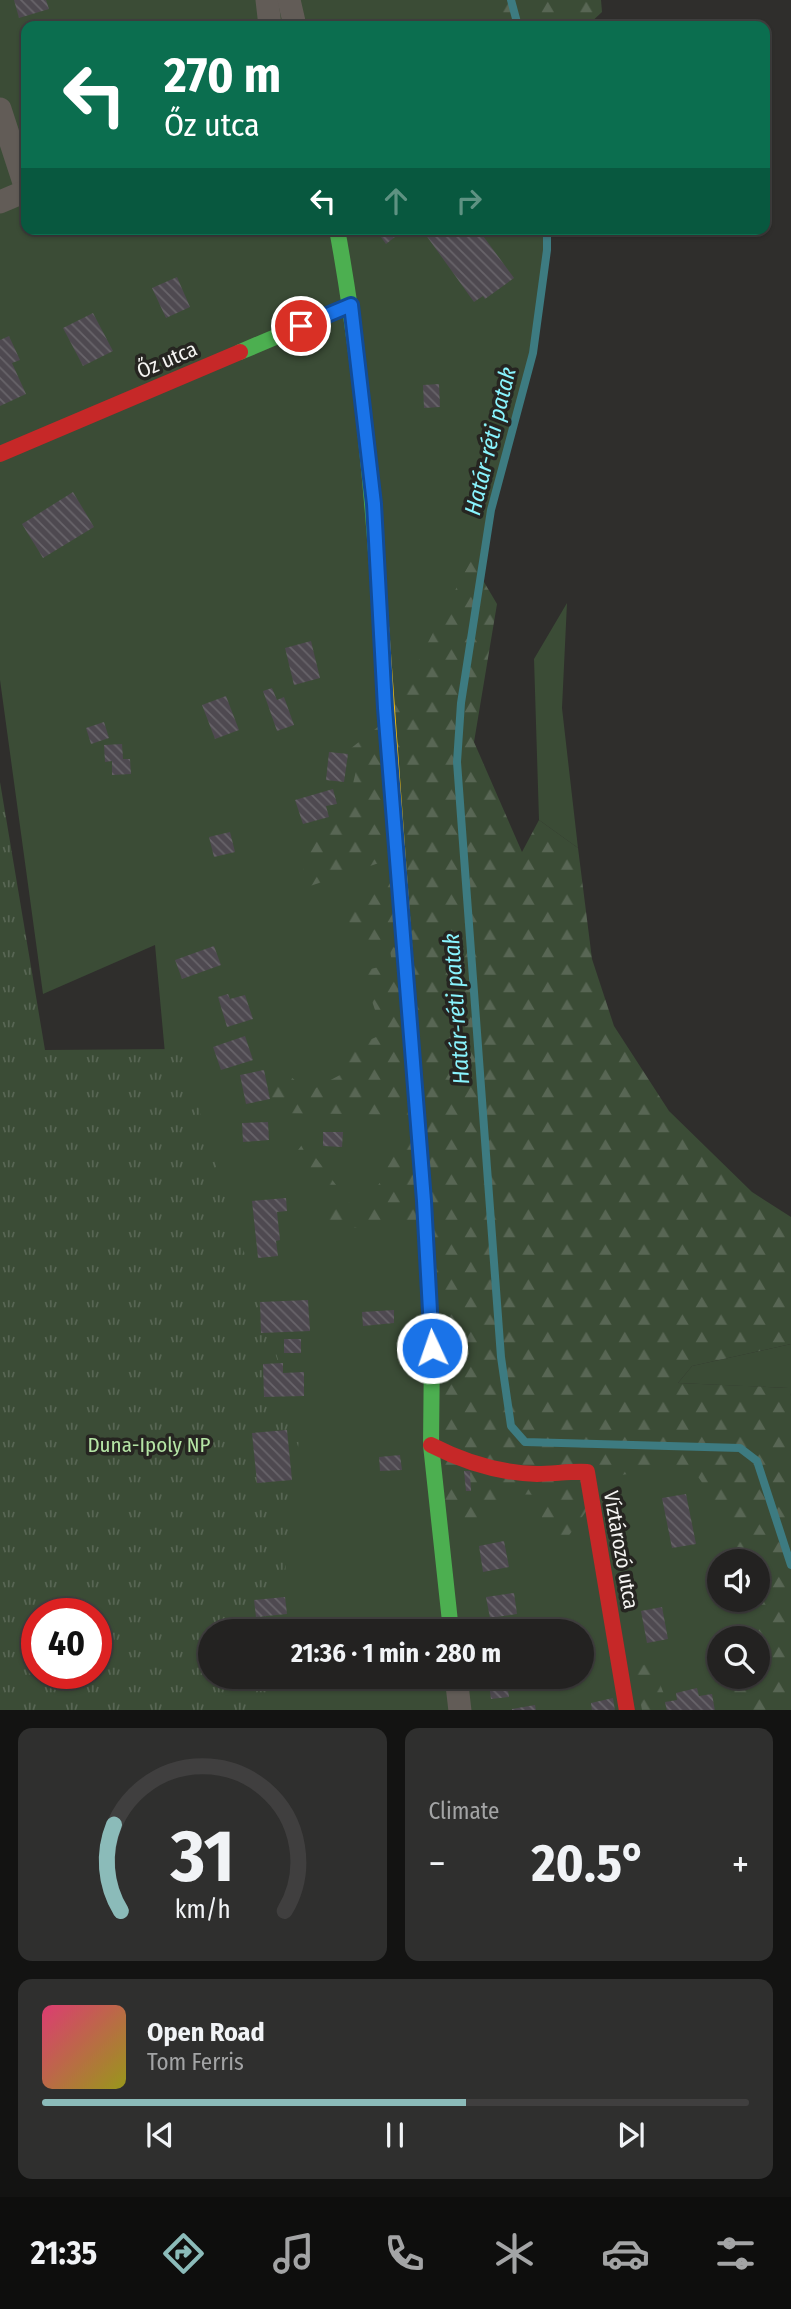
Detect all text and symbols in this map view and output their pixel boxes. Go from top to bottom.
text: 270 m [164,46,281,105]
icon: left [49,49,140,140]
text: Őz utca [164,106,260,144]
icon: left [304,182,342,220]
icon: ahead [377,182,415,220]
icon: right [450,182,488,220]
pin [271,296,331,356]
icon: arrive [282,307,320,345]
street label: Őz utca [133,336,201,384]
water label: Határ-réti patak [458,364,522,518]
water label: Határ-réti patak [437,932,475,1086]
position arrow [395,1311,469,1385]
park label: Duna-Ipoly NP [87,1432,211,1458]
street label: Víztározó utca [598,1489,644,1611]
map controls [707,1549,770,1689]
button: sound [707,1549,770,1612]
speed limit sign: 40 [21,1598,112,1689]
button: search [707,1626,770,1689]
text: 21:36 · 1 min · 280 m [291,1638,501,1669]
text: Climate [429,1797,499,1825]
text: 31 [169,1813,234,1900]
text: 20.5° [532,1832,646,1895]
text: − [429,1841,446,1887]
text: + [732,1841,749,1887]
text: km/h [174,1894,230,1924]
text: Open Road [147,2017,265,2048]
text: Tom Ferris [147,2048,244,2076]
icon: previous [141,2116,179,2154]
icon: pause [376,2116,414,2154]
icon: next [612,2116,650,2154]
icon: directions [159,2229,208,2278]
icon: music [269,2229,318,2278]
icon: phone [380,2229,429,2278]
icon: climate [490,2229,539,2278]
icon: car [601,2229,650,2278]
icon: filters [711,2229,760,2278]
text: 21:35 [31,2234,97,2272]

